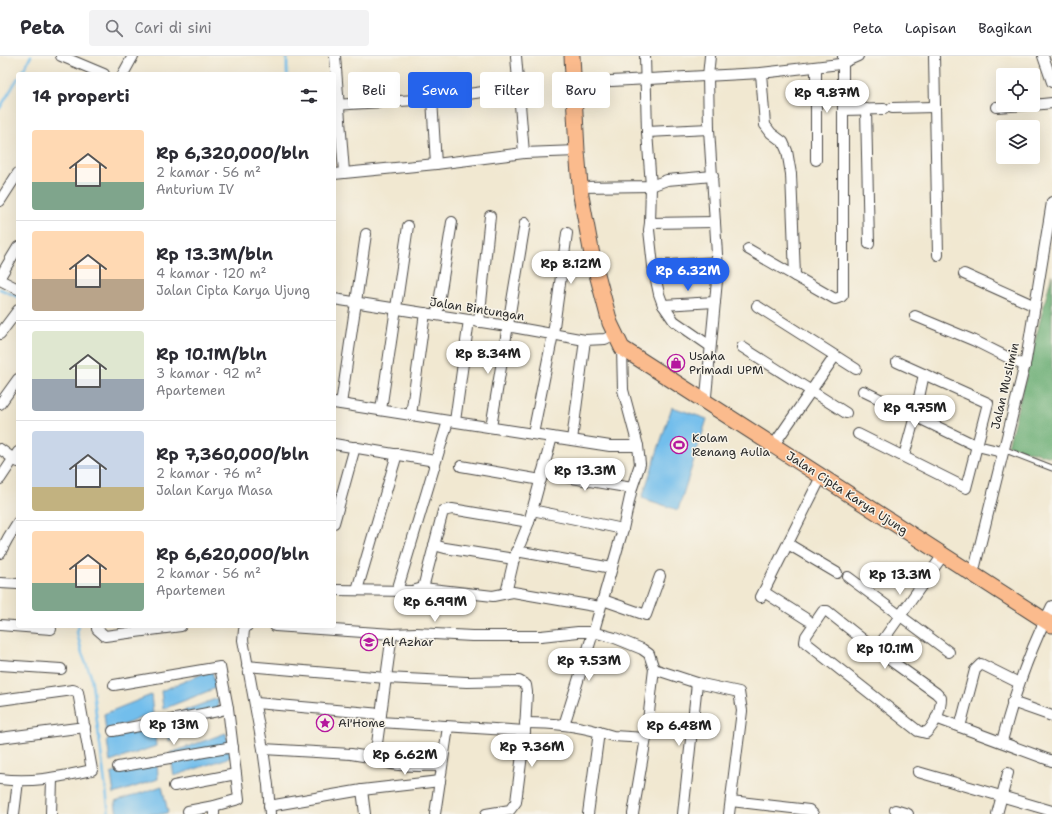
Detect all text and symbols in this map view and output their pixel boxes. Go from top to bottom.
search box [89,10,369,46]
text: Peta [20,15,65,40]
icon: search [103,17,125,39]
text: Cari di sini [135,18,212,38]
text: Peta [853,19,883,37]
text: Lapisan [905,19,956,37]
text: Bagikan [978,19,1032,37]
map controls [996,68,1040,164]
button: locate [996,68,1040,112]
chip: Beli [348,72,400,108]
chip: Sewa [408,72,472,108]
chip: Filter [480,72,544,108]
chip: Baru [552,72,610,108]
pin: Rp 9.87M [786,80,868,114]
text: Rp 9.87M [794,84,860,101]
text: 14 properti [32,85,130,107]
icon: filters [298,85,320,107]
button: layers [996,120,1040,164]
text: Rp 6,320,000/bln [156,142,309,164]
icon: home [64,146,112,194]
text: 2 kamar · 56 m² [156,164,261,181]
text: Anturium IV [156,181,234,198]
text: Rp 13.3M/bln [156,243,273,265]
icon: home [64,247,112,295]
pin: Rp 8.12M [530,251,612,285]
text: Rp 8.12M [541,255,601,272]
pin: Rp 6.32M [647,258,729,292]
text: Rp 6.32M [655,262,721,279]
text: 4 kamar · 120 m² [156,265,267,282]
text: Jalan Cipta Karya Ujung [156,282,310,299]
street label: Jalan Bintungan [428,294,526,324]
pin: Rp 8.34M [447,341,529,375]
street label: Jalan Muslimin [987,341,1023,431]
text: Rp 10.1M/bln [156,343,267,365]
text: Rp 8.34M [455,345,521,362]
icon: home [64,347,112,395]
place label: Usaha Primadi UPM [689,348,764,378]
shop icon: Usaha Primadi UPM [666,353,686,373]
text: 3 kamar · 92 m² [156,365,262,382]
text: Apartemen [156,382,225,399]
pin: Rp 9.75M [874,395,956,429]
text: Rp 9.75M [883,399,947,416]
place label: Kolam Renang Aulia [692,430,771,460]
sports icon: Kolam Renang Aulia [669,435,689,455]
text: Rp 7,360,000/bln [156,443,309,465]
icon: home [64,447,112,495]
street label: Jalan Cipta Karya Ujung [783,448,911,538]
pin: Rp 13.3M [544,458,626,492]
text: Rp 13.3M [554,462,616,479]
text: 2 kamar · 76 m² [156,465,262,482]
text: Jalan Karya Masa [156,482,273,499]
text: Rp 6,620,000/bln [156,543,309,565]
icon: home [64,547,112,595]
pin: Rp 13.3M [859,562,941,596]
text: 2 kamar · 56 m² [156,565,261,582]
text: Rp 13.3M [869,566,931,583]
text: Apartemen [156,582,225,599]
pin: Rp 6.99M [394,589,476,623]
text: Rp 6.99M [403,593,467,610]
school or university icon: Al Azhar [359,632,379,652]
place label: Al Azhar [382,634,434,650]
pin: Rp 10.1M [844,636,926,670]
text: Rp 10.1M [856,640,914,657]
pin: Rp 7.53M [548,648,630,682]
text: Rp 7.53M [557,652,621,669]
pin: Rp 13M [141,712,207,746]
place icon: Ai'Home [315,713,335,733]
pin: Rp 6.48M [638,713,720,747]
place label: Ai'Home [338,715,386,731]
text: Rp 13M [149,716,199,733]
text: Rp 6.48M [646,717,712,734]
pin: Rp 7.36M [491,734,573,768]
text: Rp 7.36M [500,738,564,755]
pin: Rp 6.62M [364,742,446,776]
text: Rp 6.62M [372,746,438,763]

